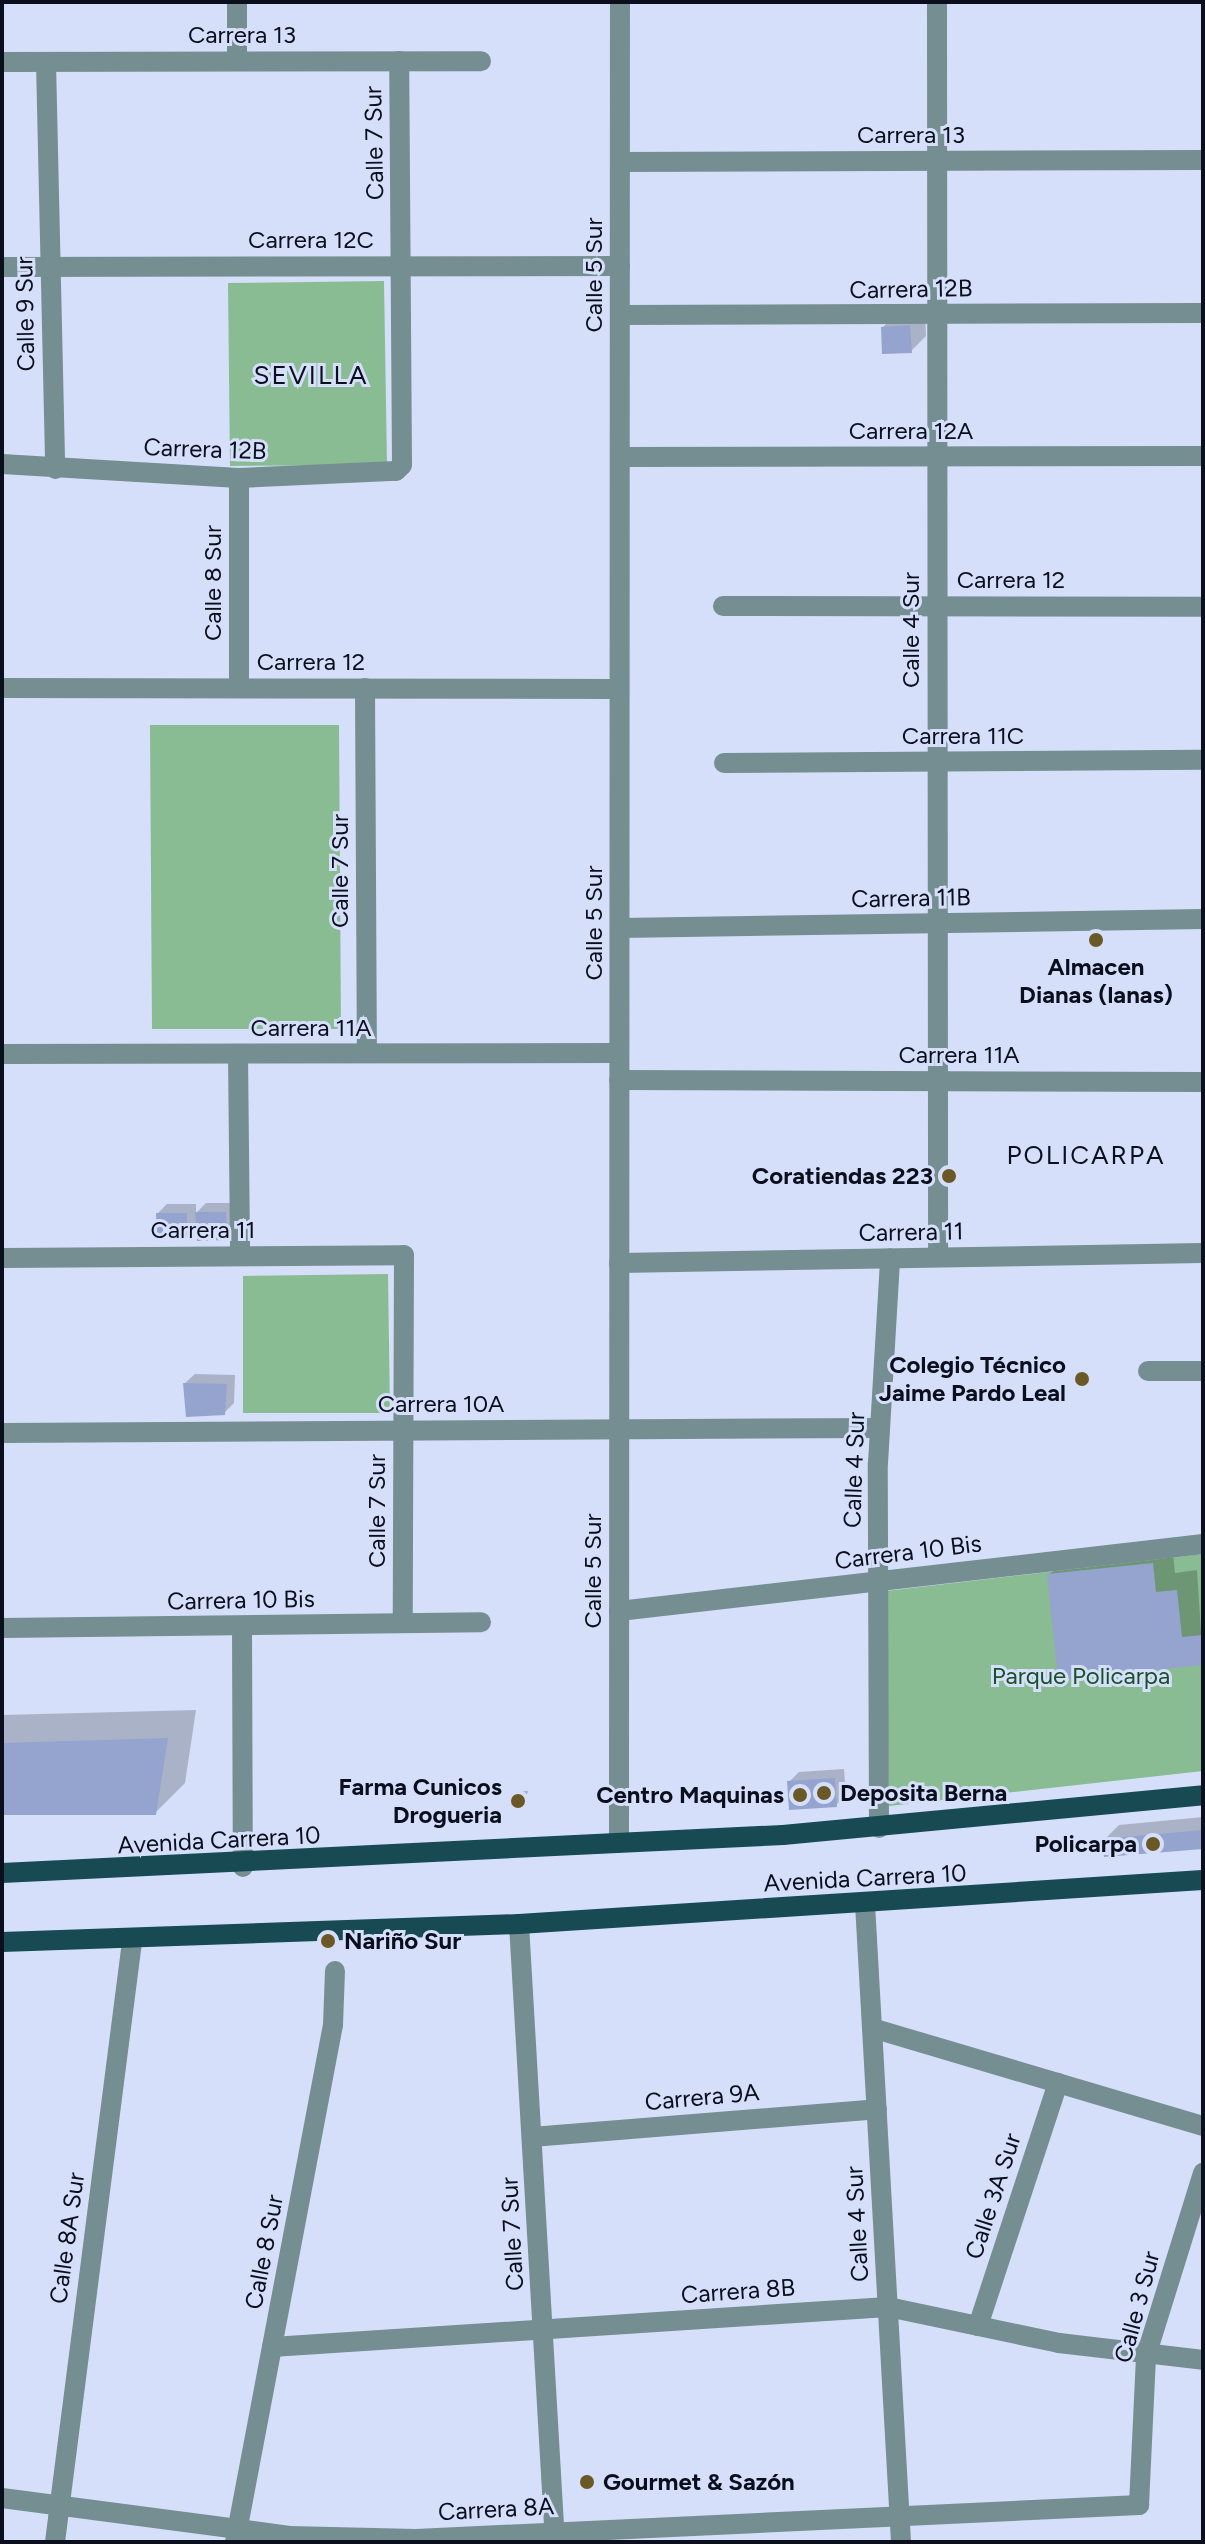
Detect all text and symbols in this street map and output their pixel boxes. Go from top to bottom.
street label: Carrera 13 [188,21,296,49]
street label: Calle 7 Sur [359,86,389,200]
street label: Carrera 13 [857,121,965,149]
street label: Calle 5 Sur [580,217,608,333]
street label: Carrera 12C [248,226,374,254]
street label: Calle 9 Sur [10,256,40,372]
street label: Carrera 12B [849,274,973,304]
district label: SEVILLA [253,360,369,392]
street label: Carrera 12A [849,417,973,445]
street label: Carrera 12B [143,432,267,466]
street label: Calle 8 Sur [199,525,227,641]
street label: Carrera 12 [957,566,1065,594]
street label: Calle 4 Sur [897,572,925,688]
street label: Carrera 12 [257,648,365,676]
street label: Carrera 11C [902,722,1024,750]
street label: Calle 7 Sur [326,814,354,928]
street label: Calle 5 Sur [580,865,608,981]
street label: Carrera 11B [851,883,971,913]
marker: Almacen Dianas (lanas) [1087,931,1105,949]
place label: Almacen Dianas (lanas) [1019,953,1173,1009]
street label: Carrera 11A [250,1014,372,1042]
street label: Carrera 11A [898,1041,1020,1069]
district label: POLICARPA [1006,1140,1166,1172]
place label: Coratiendas 223 [752,1162,933,1190]
marker: Coratiendas 223 [940,1167,958,1185]
street label: Carrera 11 [151,1216,255,1244]
street label: Carrera 11 [858,1217,964,1247]
place label: Colegio Técnico Jaime Pardo Leal [879,1351,1066,1407]
marker: Colegio Técnico Jaime Pardo Leal [1073,1370,1091,1388]
street label: Carrera 10A [378,1390,504,1418]
street label: Calle 4 Sur [838,1411,870,1529]
street label: Calle 7 Sur [363,1454,391,1568]
street label: Calle 5 Sur [579,1513,607,1629]
street label: Carrera 10 Bis [833,1529,983,1575]
street label: Carrera 10 Bis [167,1584,315,1616]
park label: Parque Policarpa [992,1662,1170,1690]
place label: Farma Cunicos Drogueria [338,1773,502,1829]
place label: Deposita Berna [840,1779,1007,1807]
place label: Centro Maquinas [596,1781,784,1809]
marker: Deposita Berna [815,1784,833,1802]
marker: Centro Maquinas [791,1786,809,1804]
marker: Farma Cunicos Drogueria [509,1792,527,1810]
street label: Avenida Carrera 10 [117,1820,321,1860]
place label: Policarpa [1034,1830,1137,1858]
marker: Policarpa [1144,1835,1162,1853]
street label: Avenida Carrera 10 [763,1858,967,1898]
place label: Nariño Sur [344,1927,461,1955]
marker: Nariño Sur [319,1932,337,1950]
street label: Carrera 9A [643,2078,761,2116]
street label: Calle 3A Sur [959,2129,1027,2263]
street label: Calle 4 Sur [840,2165,874,2283]
street label: Calle 8A Sur [44,2170,90,2306]
street label: Calle 7 Sur [495,2176,529,2292]
street label: Calle 8 Sur [239,2192,289,2312]
street label: Calle 3 Sur [1108,2248,1166,2366]
street label: Carrera 8B [680,2273,796,2309]
place label: Gourmet & Sazón [603,2468,795,2496]
marker: Gourmet & Sazón [578,2473,596,2491]
street label: Carrera 8A [437,2492,555,2526]

